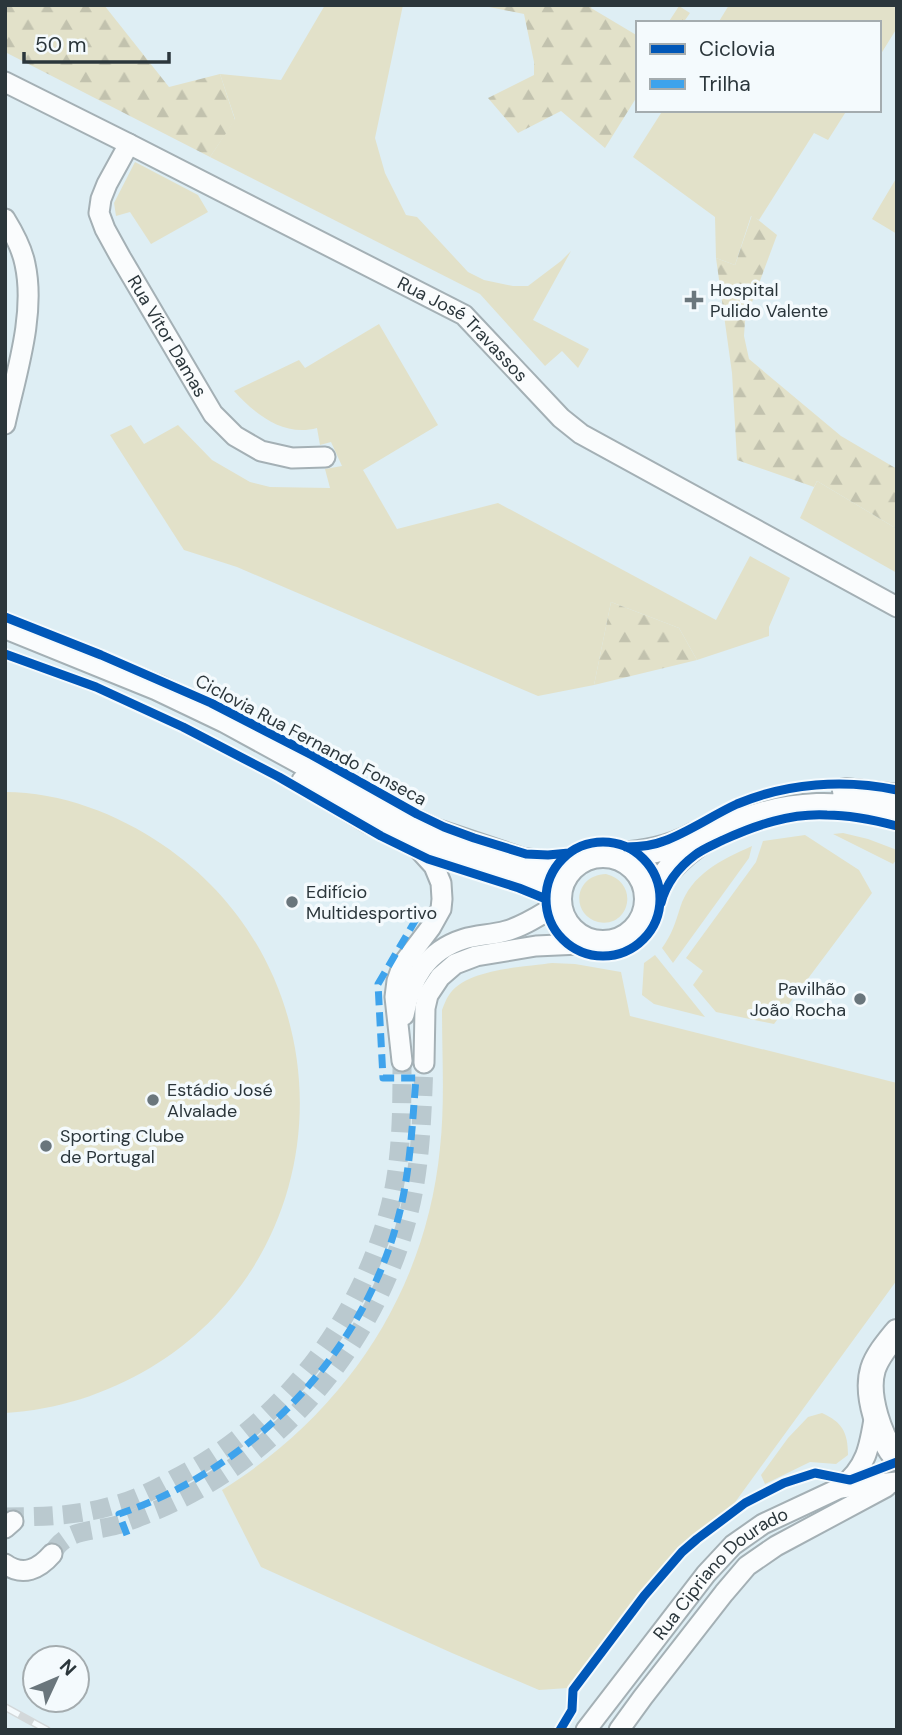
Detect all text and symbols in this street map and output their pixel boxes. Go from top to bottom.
scale bar [24,21,170,65]
legend [636,21,881,112]
text: 50 m [35,31,86,59]
text: Ciclovia [699,35,775,63]
text: Trilha [699,70,751,98]
street label: Rua Vítor Damas [122,271,212,402]
street label: Rua José Travassos [393,271,533,387]
place label: Hospital Pulido Valente [710,278,828,323]
marker: Hospital Pulido Valente [684,290,704,310]
street label: Ciclovia Rua Fernando Fonseca [191,669,431,811]
place label: Edifício Multidesportivo [306,880,437,925]
marker: Edifício Multidesportivo [284,894,300,910]
place label: Pavilhão João Rocha [750,977,846,1022]
marker: Pavilhão João Rocha [852,991,868,1007]
place label: Estádio José Alvalade [167,1078,273,1123]
marker: Estádio José Alvalade [145,1092,161,1108]
place label: Sporting Clube de Portugal [60,1124,184,1169]
marker: Sporting Clube de Portugal [38,1138,54,1154]
street label: Rua Cipriano Dourado [648,1502,792,1645]
north arrow [21,1644,91,1714]
text: N [54,1654,82,1681]

